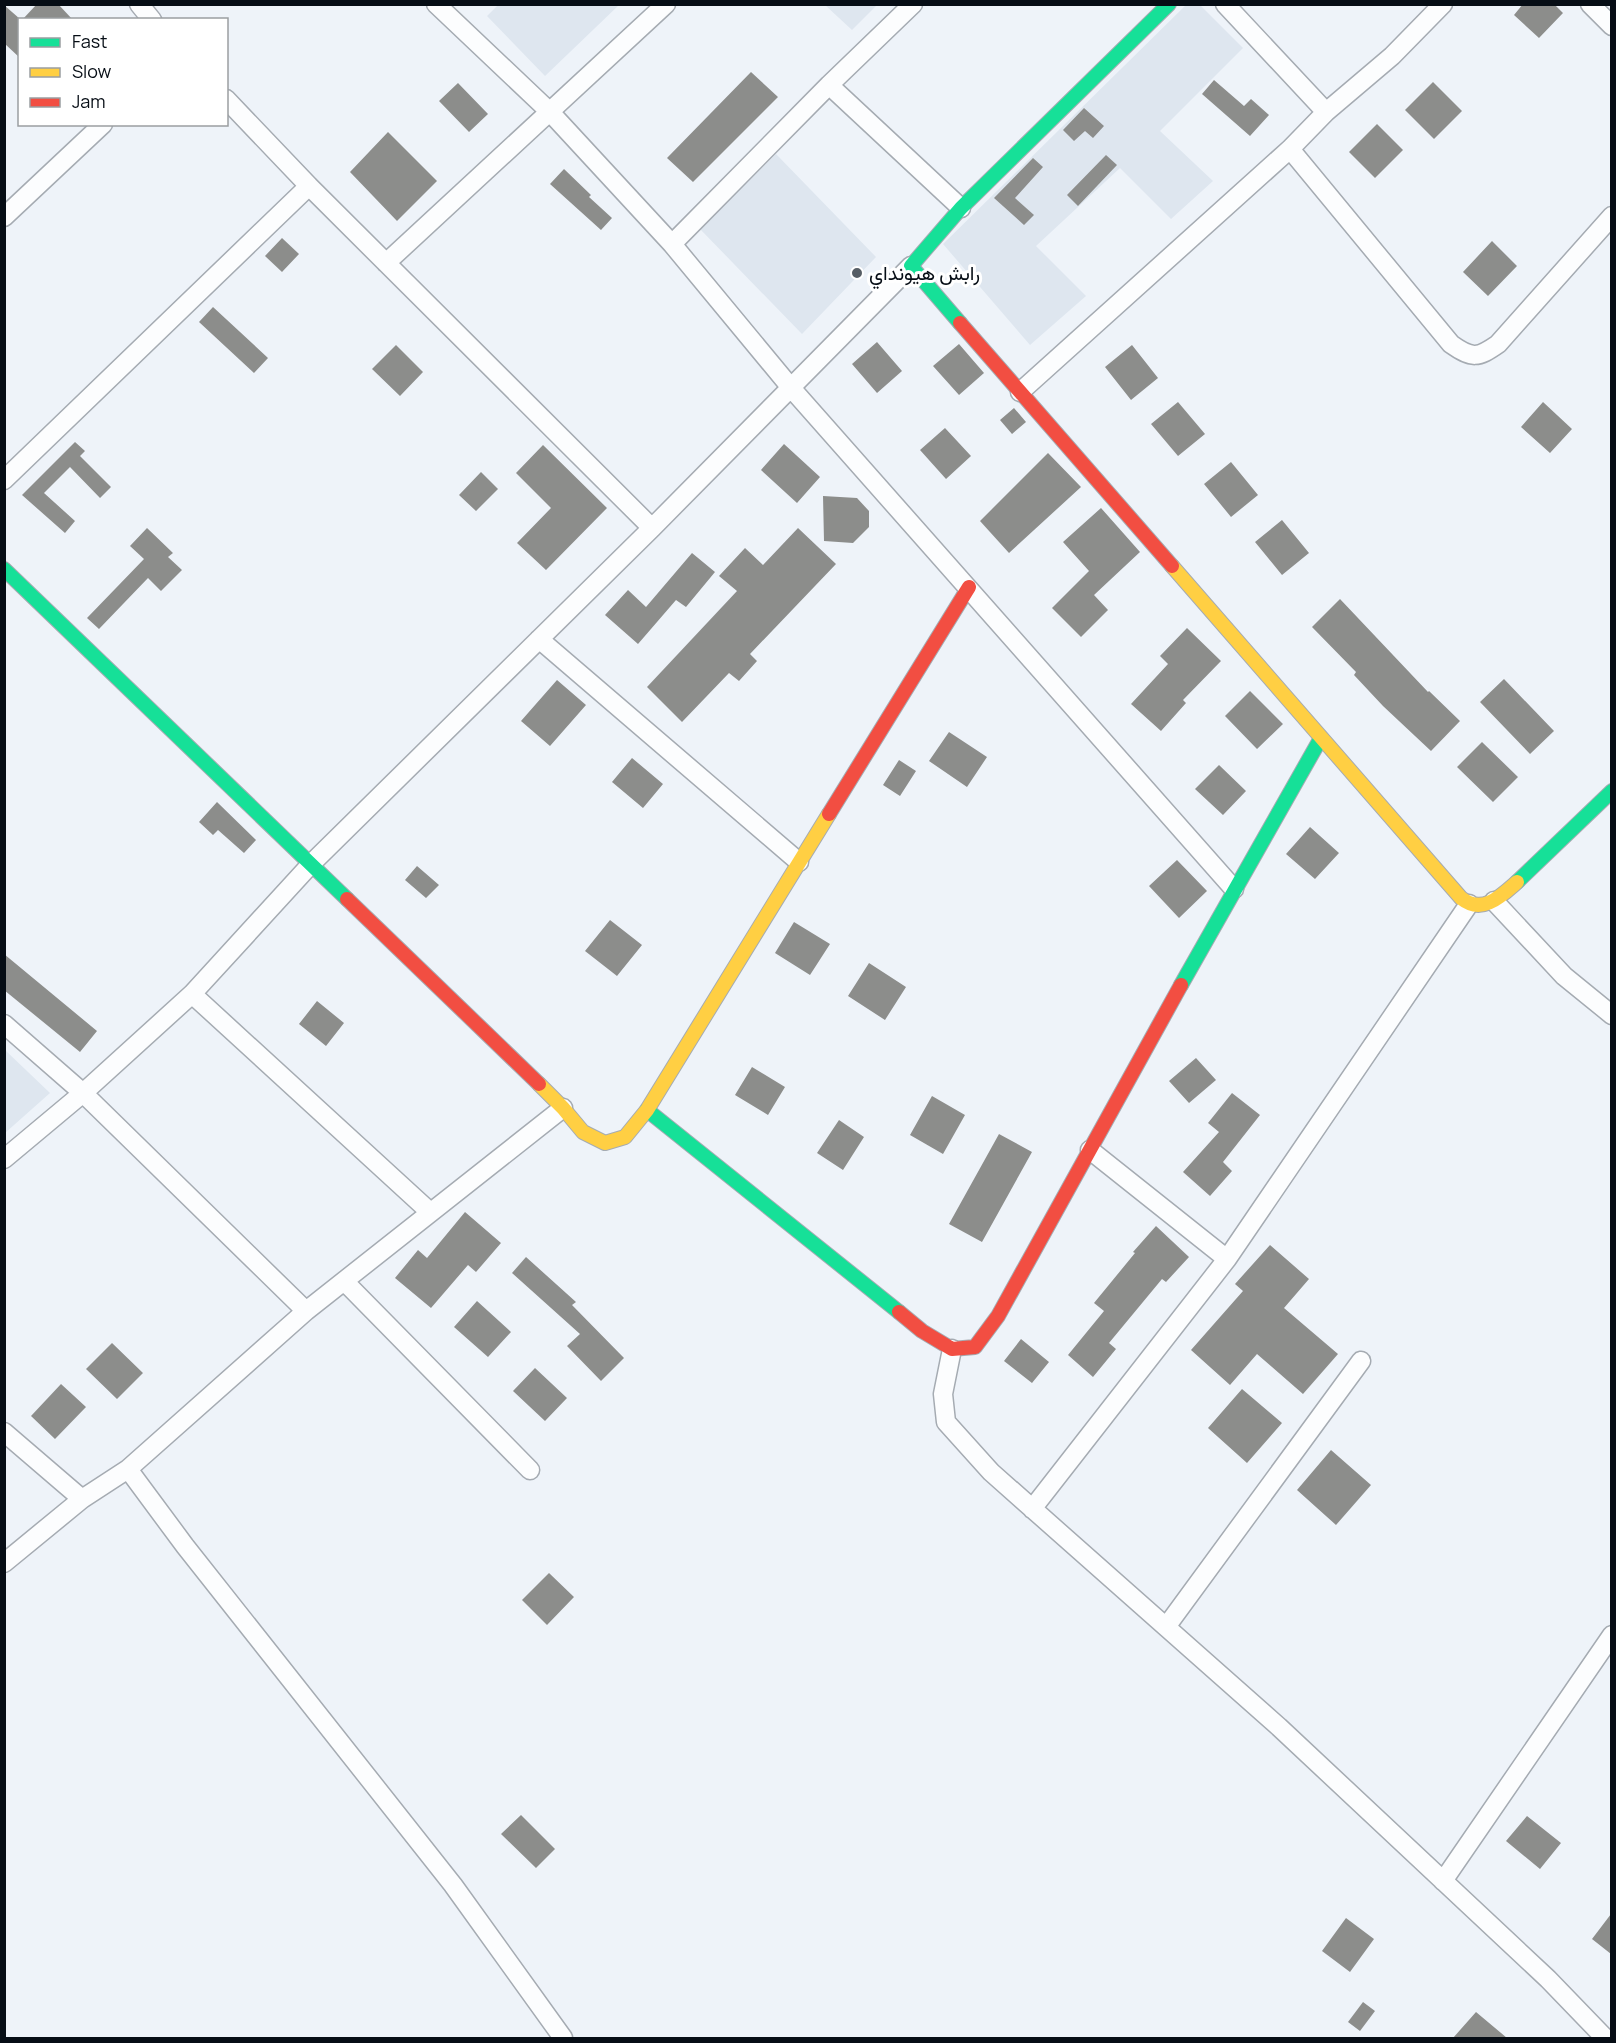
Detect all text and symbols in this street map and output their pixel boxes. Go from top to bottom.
legend [18,18,228,126]
text: Fast [72,29,107,53]
text: Slow [72,59,112,83]
text: Jam [72,89,106,113]
place label: رابش هيونداي [869,259,980,290]
marker: رابش هيونداي [850,266,864,280]

